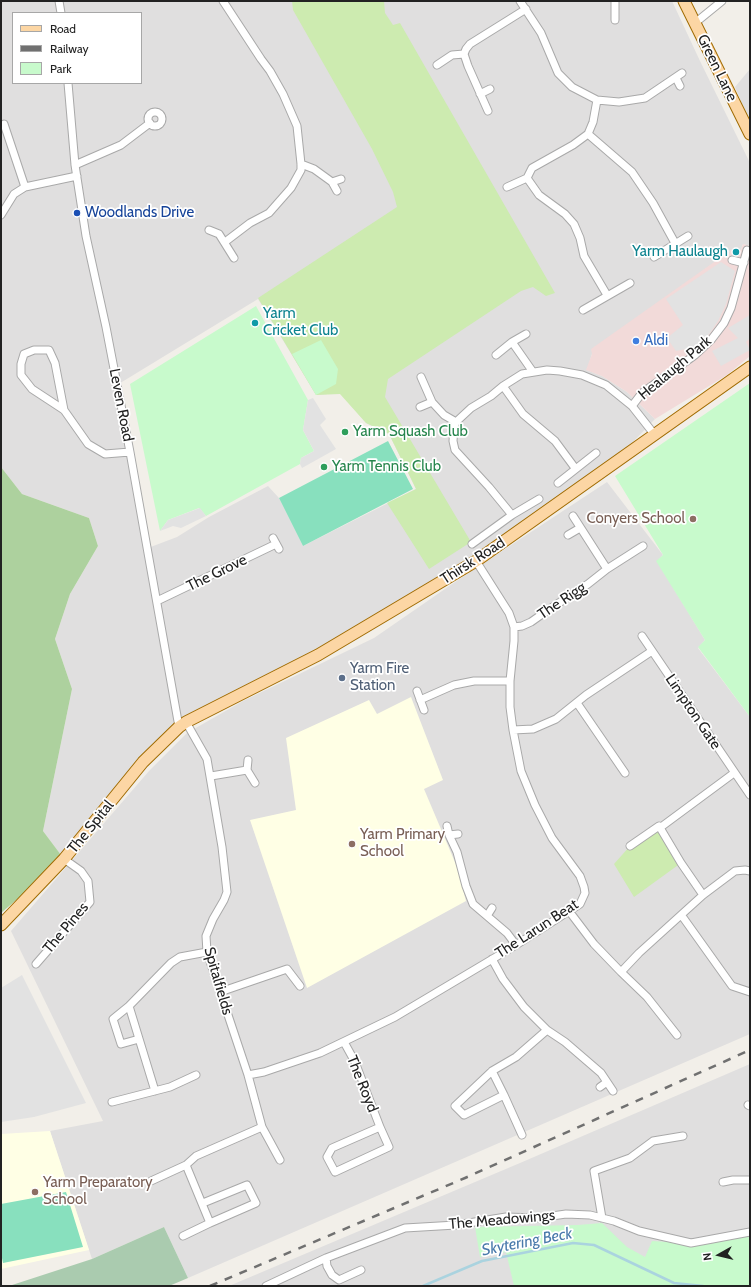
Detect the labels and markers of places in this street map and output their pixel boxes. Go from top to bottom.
place label: Woodlands Drive [85,204,194,222]
marker: Woodlands Drive [72,208,82,218]
place label: Yarm Haulaugh [632,243,728,261]
marker: Yarm Haulaugh [731,247,741,257]
place label: Yarm Cricket Club [263,305,338,340]
marker: Yarm Cricket Club [250,318,260,328]
place label: Aldi [644,332,668,350]
marker: Aldi [631,336,641,346]
place label: Yarm Squash Club [353,423,468,441]
marker: Yarm Squash Club [340,427,350,437]
place label: Yarm Tennis Club [332,458,441,476]
marker: Yarm Tennis Club [319,462,329,472]
place label: Conyers School [586,510,685,528]
marker: Conyers School [688,514,698,524]
place label: Yarm Fire Station [350,660,409,695]
marker: Yarm Fire Station [337,673,347,683]
place label: Yarm Primary School [360,826,445,861]
marker: Yarm Primary School [347,839,357,849]
place label: Yarm Preparatory School [43,1174,152,1209]
marker: Yarm Preparatory School [30,1187,40,1197]

